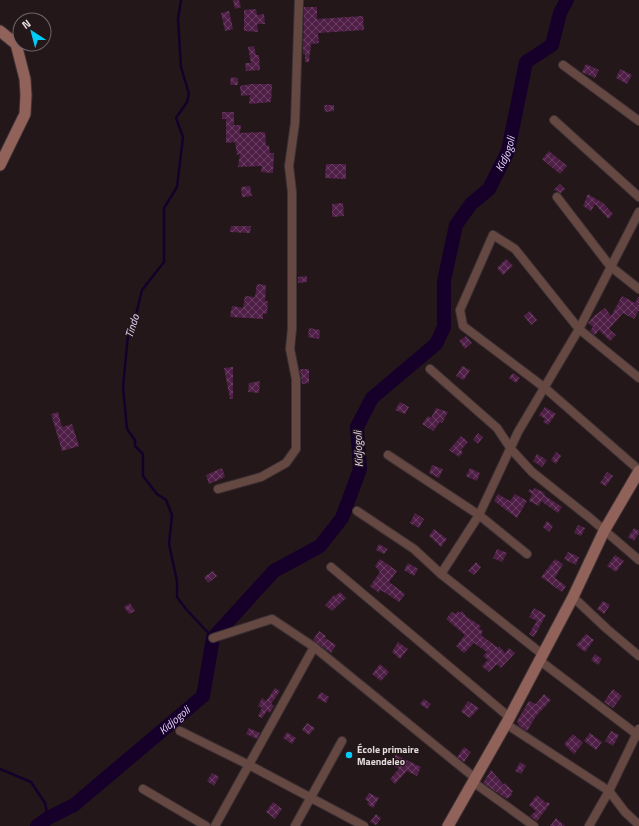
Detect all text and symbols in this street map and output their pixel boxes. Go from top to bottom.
north arrow [12,12,52,52]
text: N [18,15,34,33]
water label: Kidjogoli [491,133,519,174]
water label: Tindo [121,312,143,340]
water label: Kidjogoli [349,429,367,467]
water label: Kidjogoli [155,701,195,738]
place label: École primaire Maendeleo [357,742,419,769]
marker: École primaire Maendeleo [344,750,354,760]

